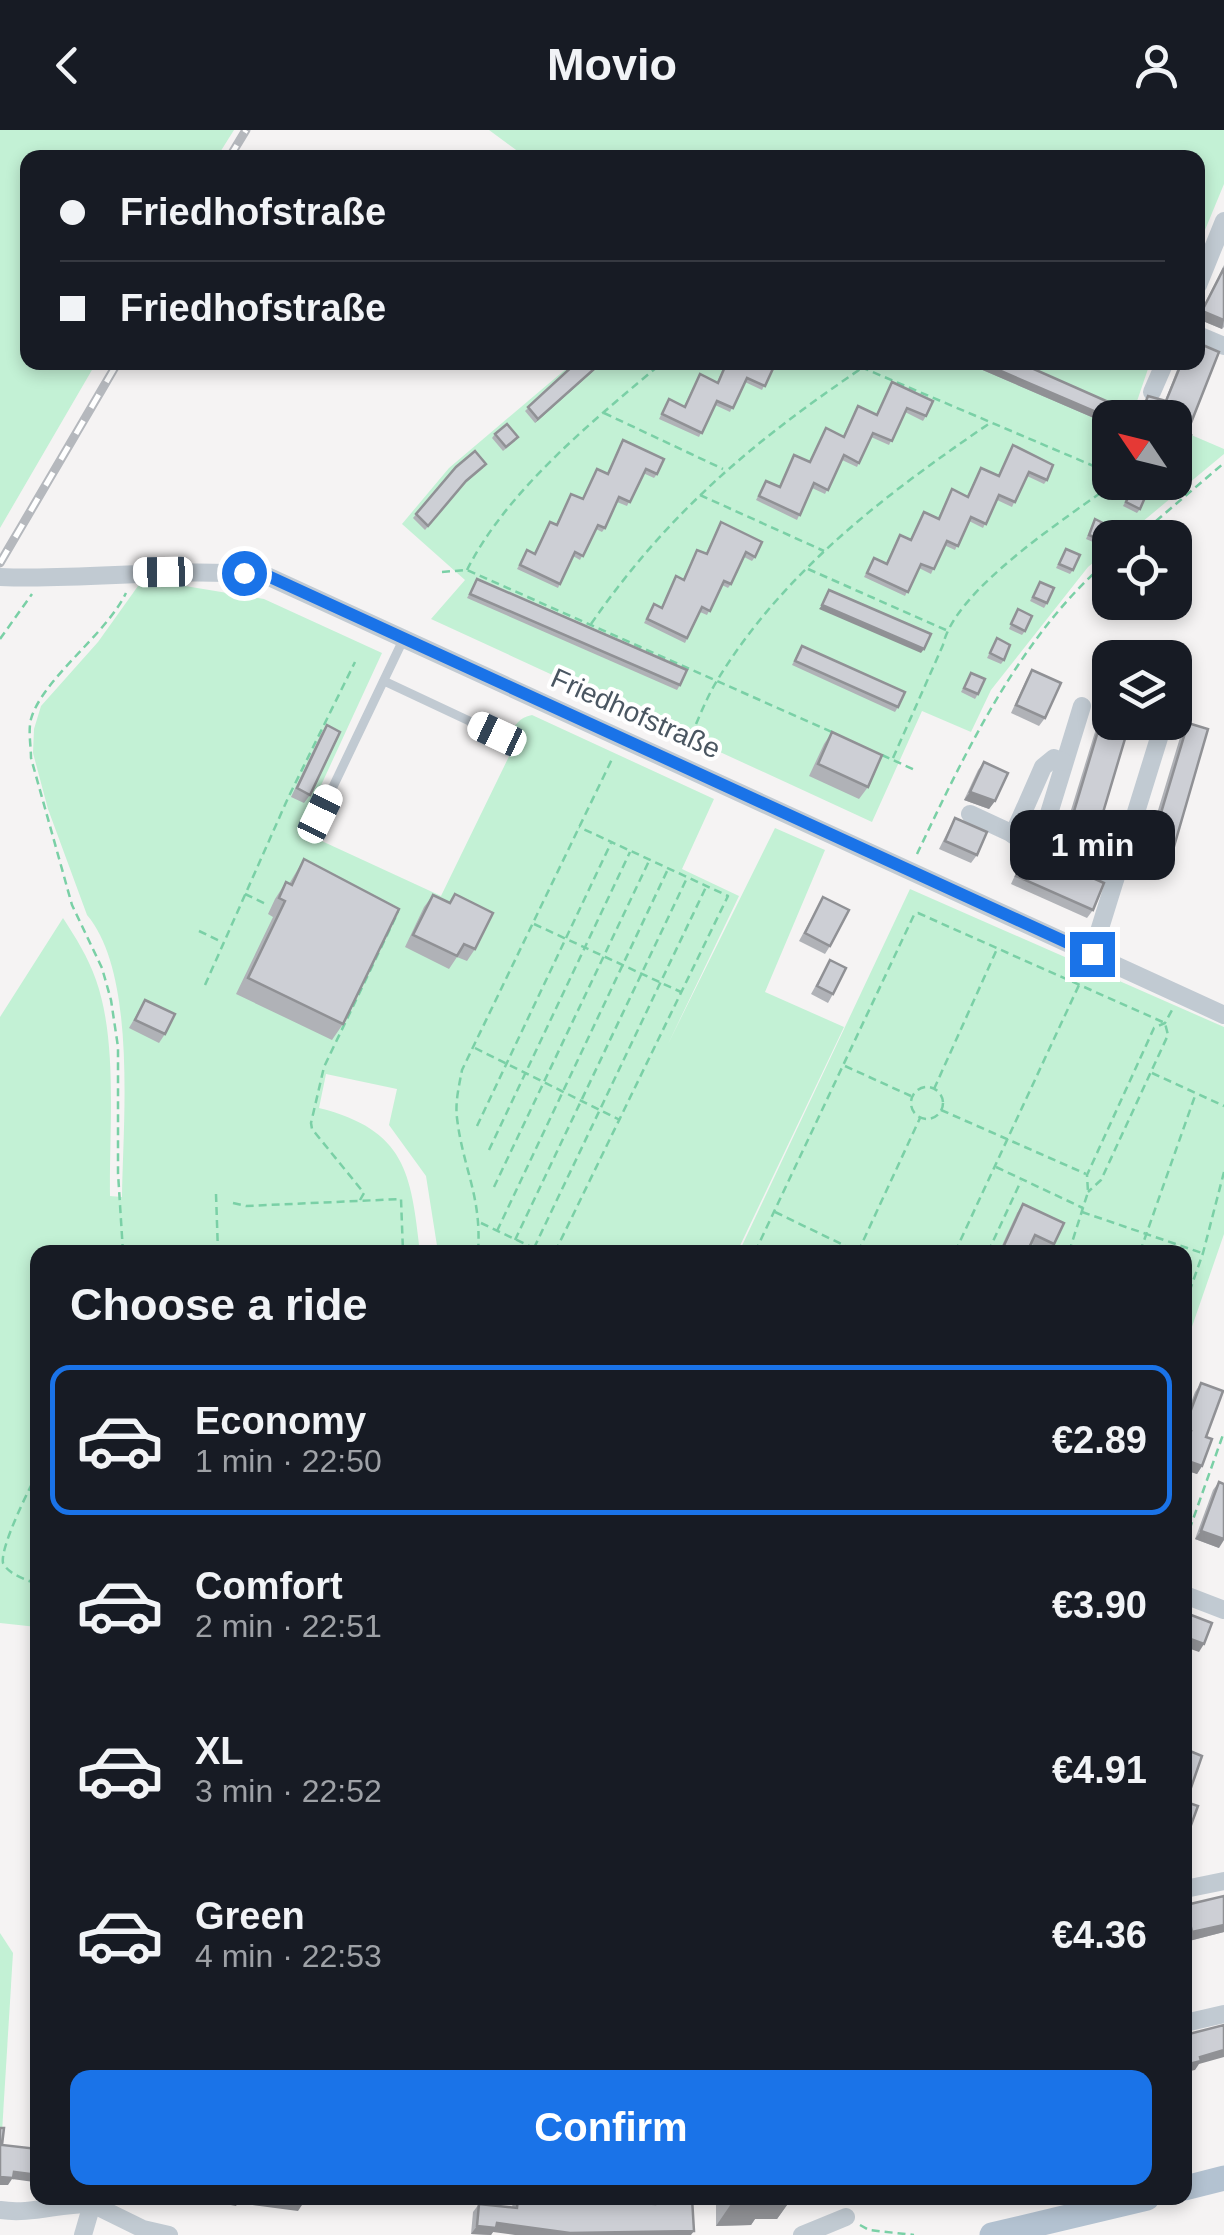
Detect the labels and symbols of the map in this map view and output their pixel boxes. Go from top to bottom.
north arrow [1092,400,1192,500]
route start [222,551,267,596]
car [133,556,193,588]
street label: Friedhofstraße [546,662,725,765]
car [463,708,531,760]
car [293,780,347,848]
callout: 1 min [1010,809,1174,879]
route end [1070,932,1115,977]

